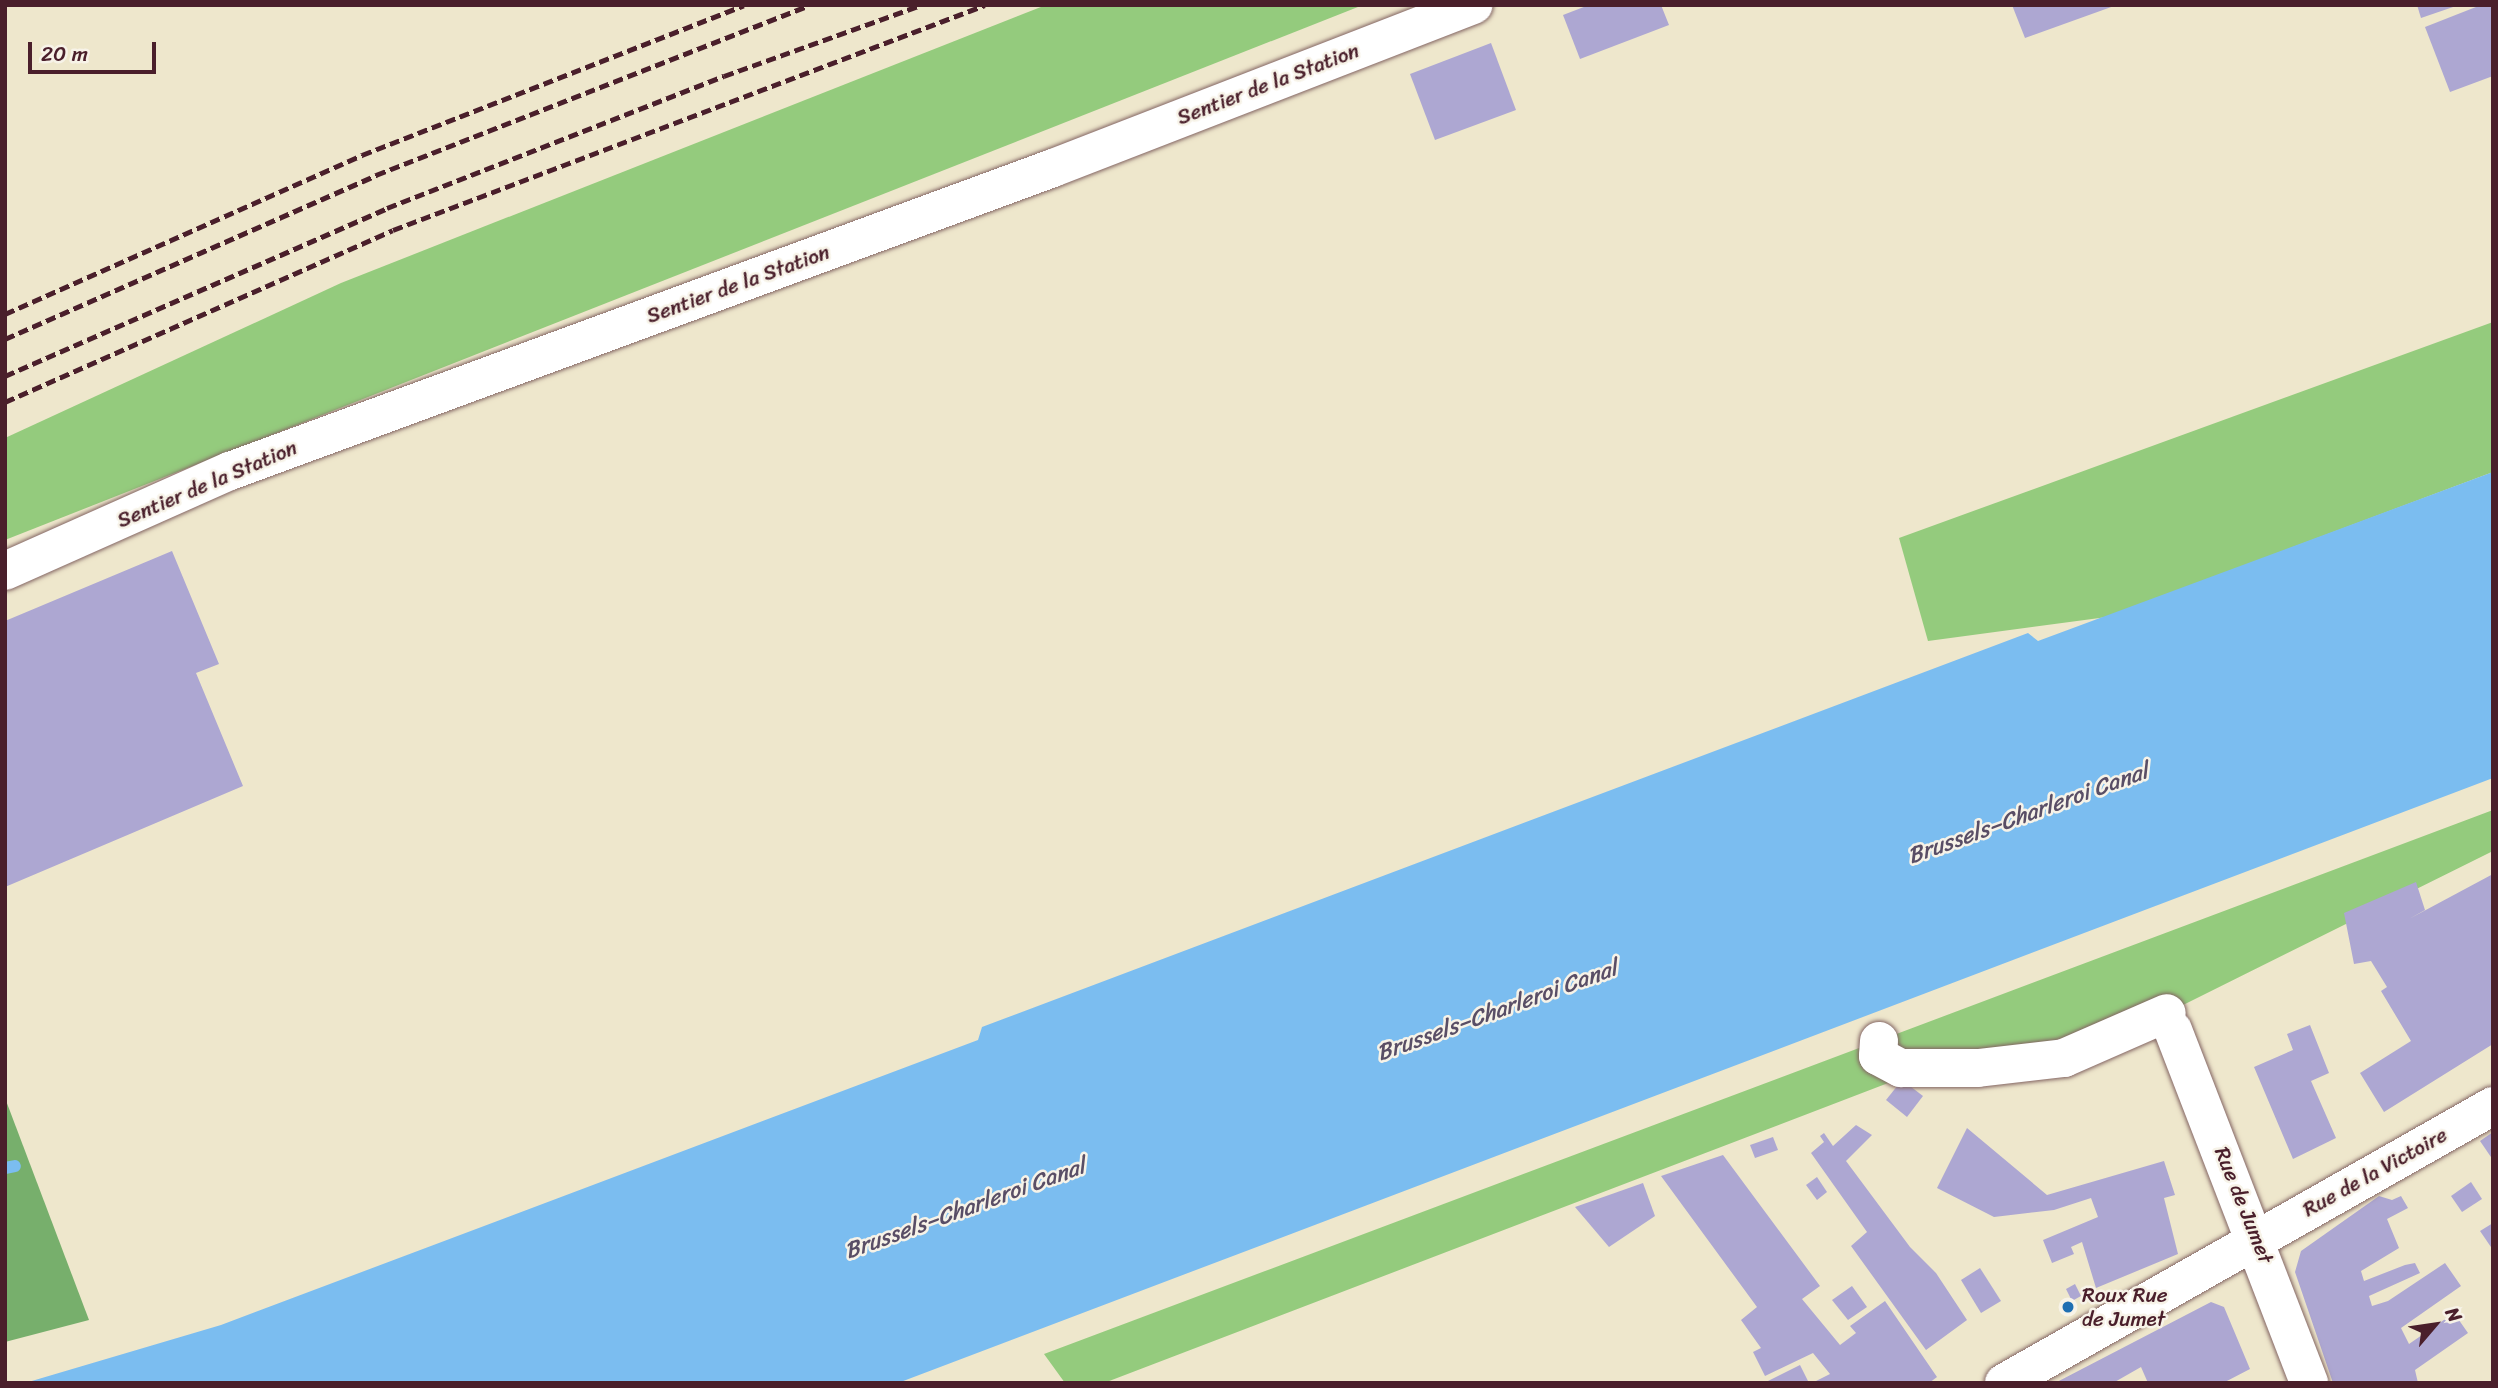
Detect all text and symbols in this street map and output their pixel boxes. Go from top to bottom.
scale bar [32,28,159,72]
text: 20 m [41,35,88,73]
street label: Sentier de la Station [1173,38,1363,130]
street label: Sentier de la Station [643,239,833,329]
street label: Sentier de la Station [113,435,301,533]
water label: Brussels–Charleroi Canal [1904,758,2152,870]
water label: Brussels–Charleroi Canal [1373,955,1621,1067]
street label: Rue de la Victoire [2297,1121,2453,1223]
street label: Rue de Jumet [2209,1142,2279,1268]
water label: Brussels–Charleroi Canal [841,1153,1089,1265]
place label: Roux Rue de Jumet [2082,1282,2168,1332]
north arrow [2400,1290,2470,1360]
marker: Roux Rue de Jumet [2060,1299,2076,1315]
text: N [2436,1301,2471,1328]

